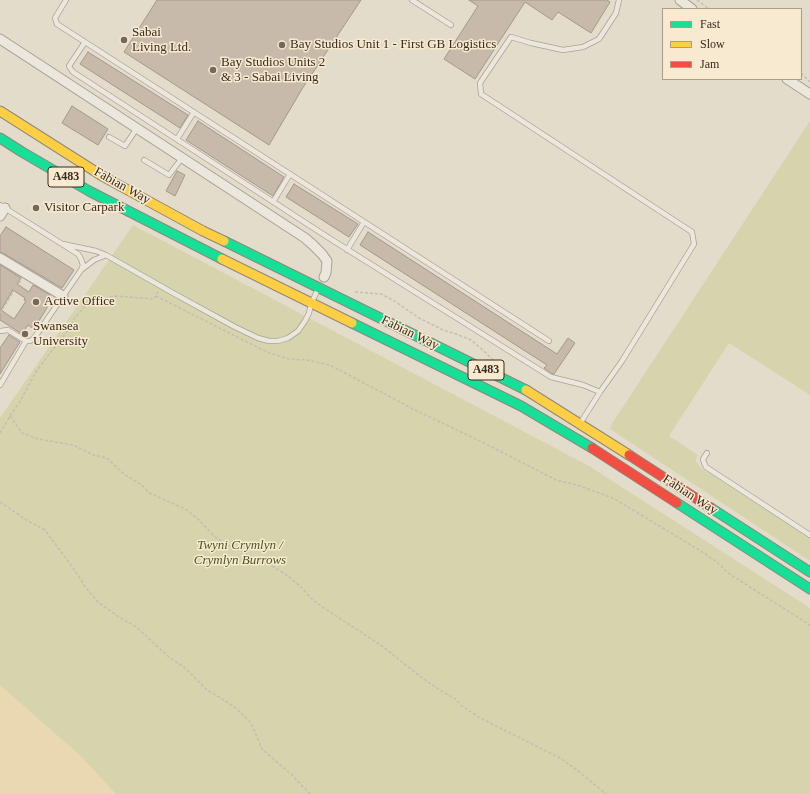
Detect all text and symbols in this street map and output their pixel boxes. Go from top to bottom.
legend [662,8,802,80]
text: Fast [700,17,720,31]
place label: Sabai Living Ltd. [132,25,191,56]
marker: Sabai Living Ltd. [119,35,129,45]
place label: Bay Studios Unit 1 - First GB Logistics [290,37,496,53]
text: Slow [700,37,725,51]
marker: Bay Studios Unit 1 - First GB Logistics [277,40,287,50]
place label: Bay Studios Units 2 & 3 - Sabai Living [221,55,325,86]
text: Jam [700,57,719,71]
marker: Bay Studios Units 2 & 3 - Sabai Living [208,65,218,75]
street label: Fabian Way [91,164,153,208]
road number: A483 [48,167,84,187]
place label: Visitor Carpark [44,200,124,216]
marker: Visitor Carpark [31,203,41,213]
place label: Active Office [44,294,115,310]
marker: Active Office [31,297,41,307]
street label: Fabian Way [379,312,441,354]
place label: Swansea University [33,319,88,350]
marker: Swansea University [20,329,30,339]
road number: A483 [468,360,504,380]
street label: Fabian Way [660,472,720,518]
park label: Twyni Crymlyn / Crymlyn Burrows [194,538,286,569]

